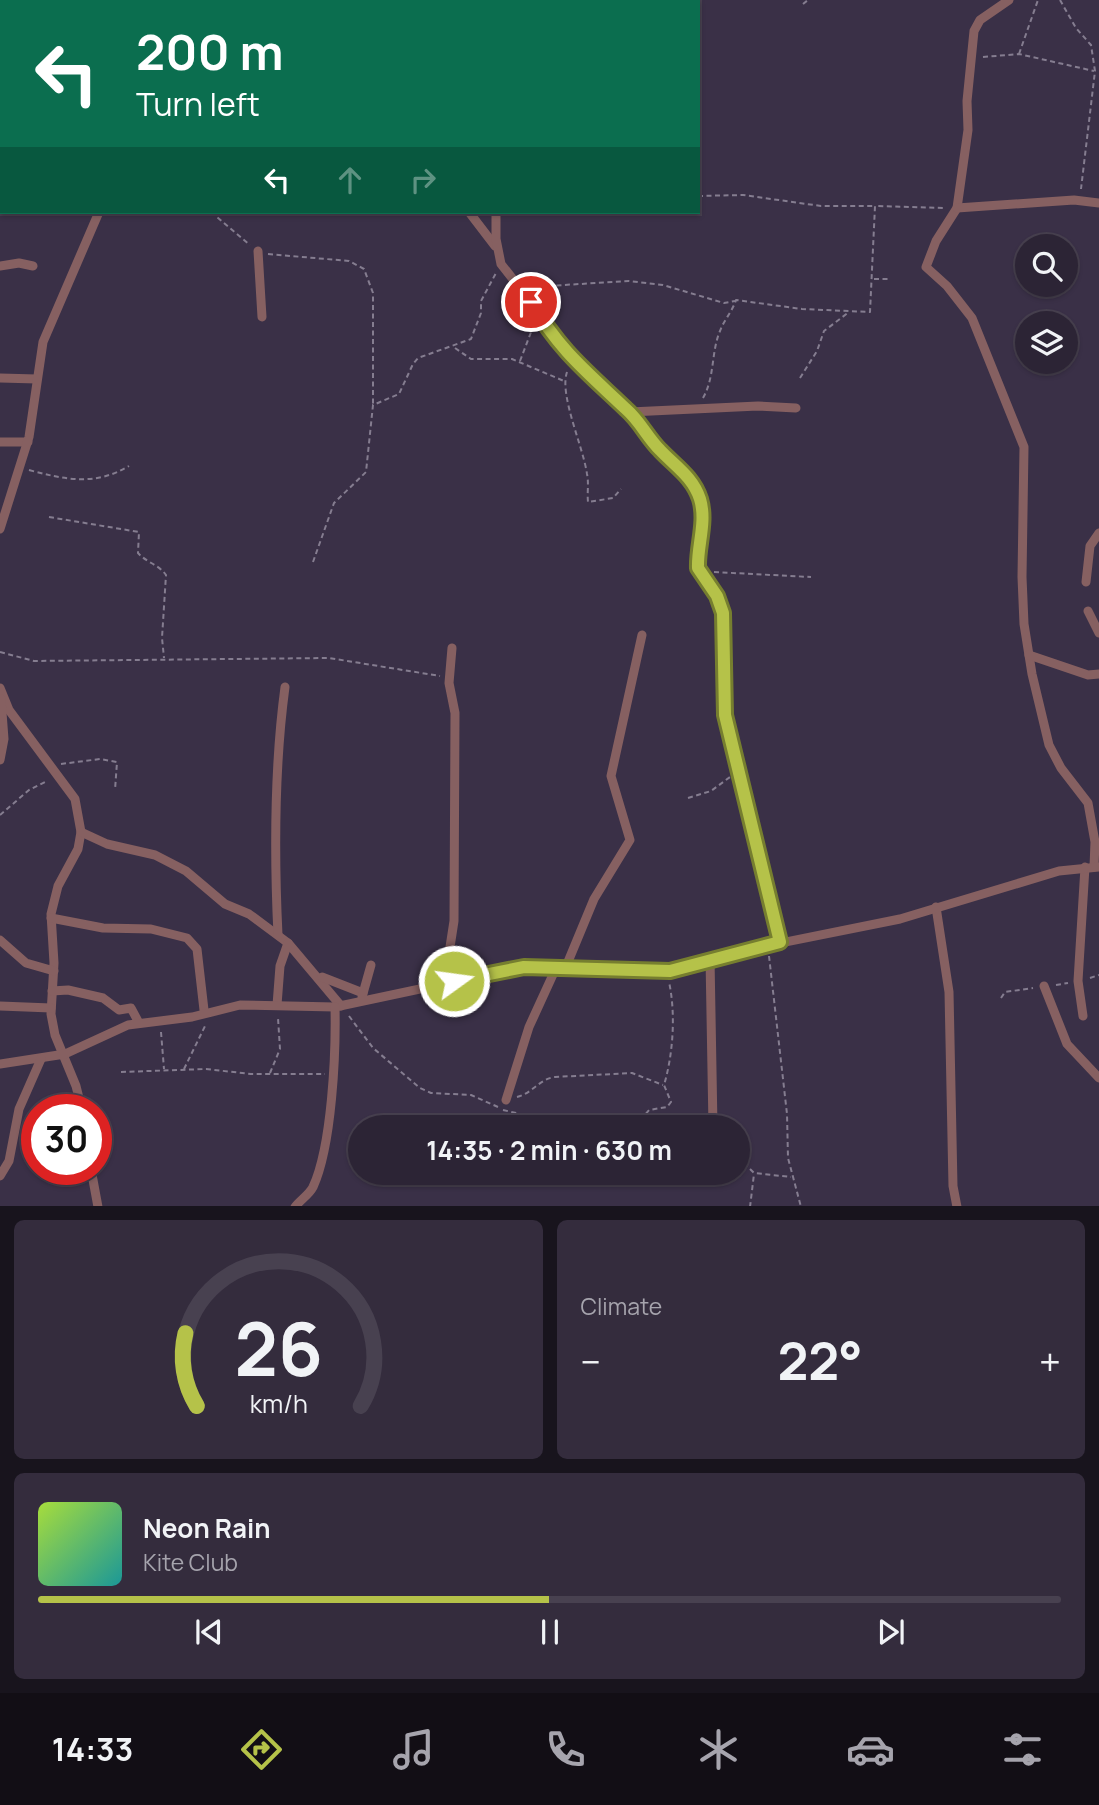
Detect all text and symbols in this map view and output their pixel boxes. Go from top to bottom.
text: 200 m [136,18,284,85]
icon: left [21,28,112,119]
text: Turn left [136,82,260,126]
icon: left [258,161,296,199]
icon: ahead [331,161,369,199]
icon: right [404,161,442,199]
map controls [1015,234,1078,374]
button: search [1015,234,1078,297]
pin [501,272,561,332]
icon: arrive [512,283,550,321]
button: layers [1015,311,1078,374]
position arrow [417,944,491,1018]
speed limit sign: 30 [21,1094,112,1185]
text: 14:35 · 2 min · 630 m [426,1132,672,1168]
text: Climate [581,1290,662,1322]
text: 26 [234,1298,323,1398]
text: 22° [777,1325,863,1396]
text: − [581,1335,601,1387]
text: + [1039,1335,1061,1387]
text: km/h [249,1385,307,1420]
text: Neon Rain [143,1510,271,1546]
text: Kite Club [143,1546,238,1578]
icon: previous [190,1613,228,1651]
icon: pause [531,1613,569,1651]
icon: next [872,1613,910,1651]
icon: directions [237,1725,286,1774]
icon: music [389,1725,438,1774]
icon: phone [541,1725,590,1774]
icon: climate [694,1725,743,1774]
icon: car [846,1725,895,1774]
icon: filters [998,1725,1047,1774]
text: 14:33 [52,1727,133,1771]

